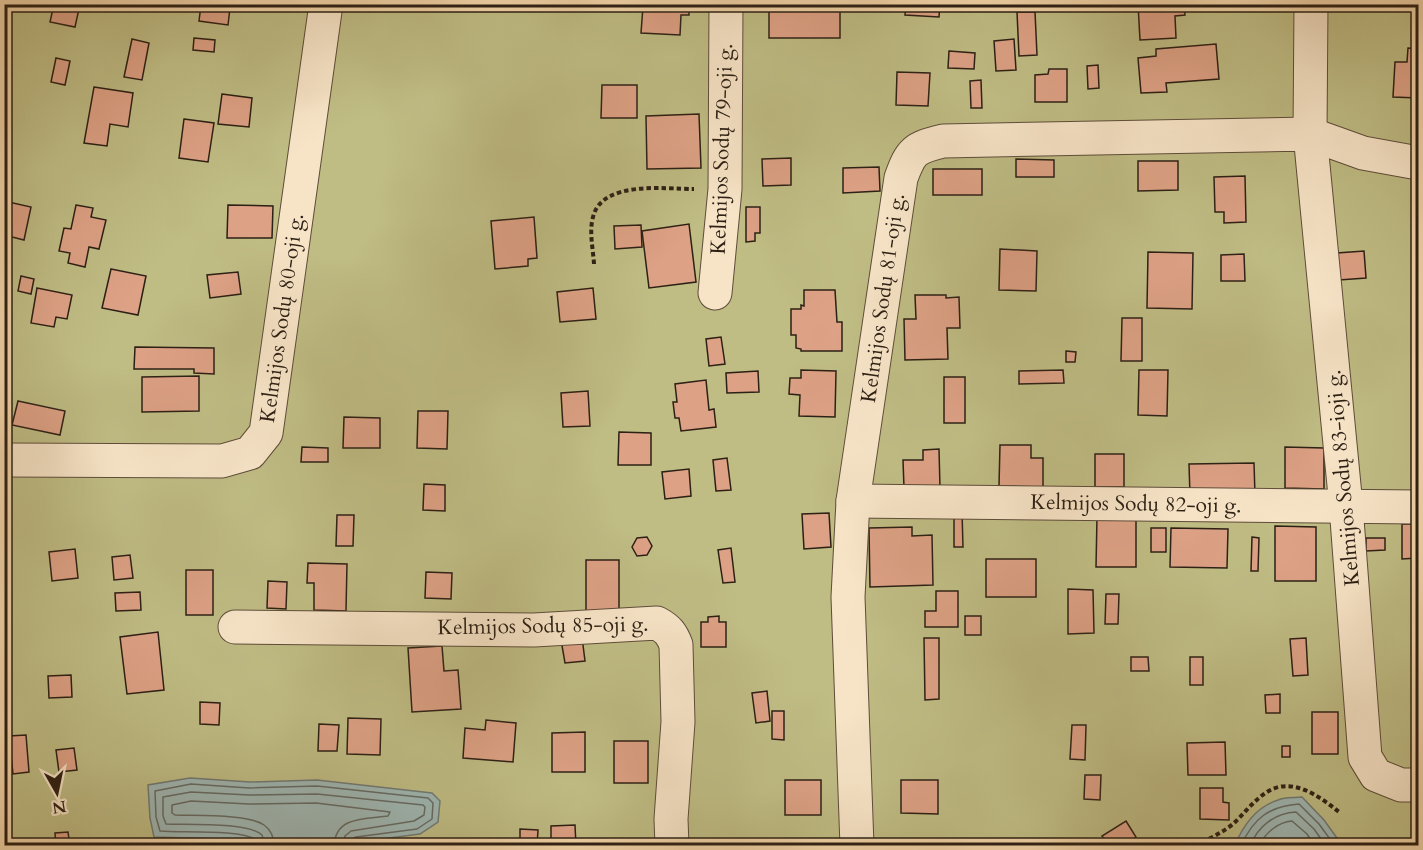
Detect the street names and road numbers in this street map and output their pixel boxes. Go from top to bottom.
street label: Kelmijos Sodų 79-oji g. [704,43,740,255]
street label: Kelmijos Sodų 81-oji g. [854,191,912,405]
street label: Kelmijos Sodų 80-oji g. [253,211,311,425]
street label: Kelmijos Sodų 83-ioji g. [1319,369,1367,587]
street label: Kelmijos Sodų 82-oji g. [1030,488,1242,520]
street label: Kelmijos Sodų 85-oji g. [437,610,649,642]

